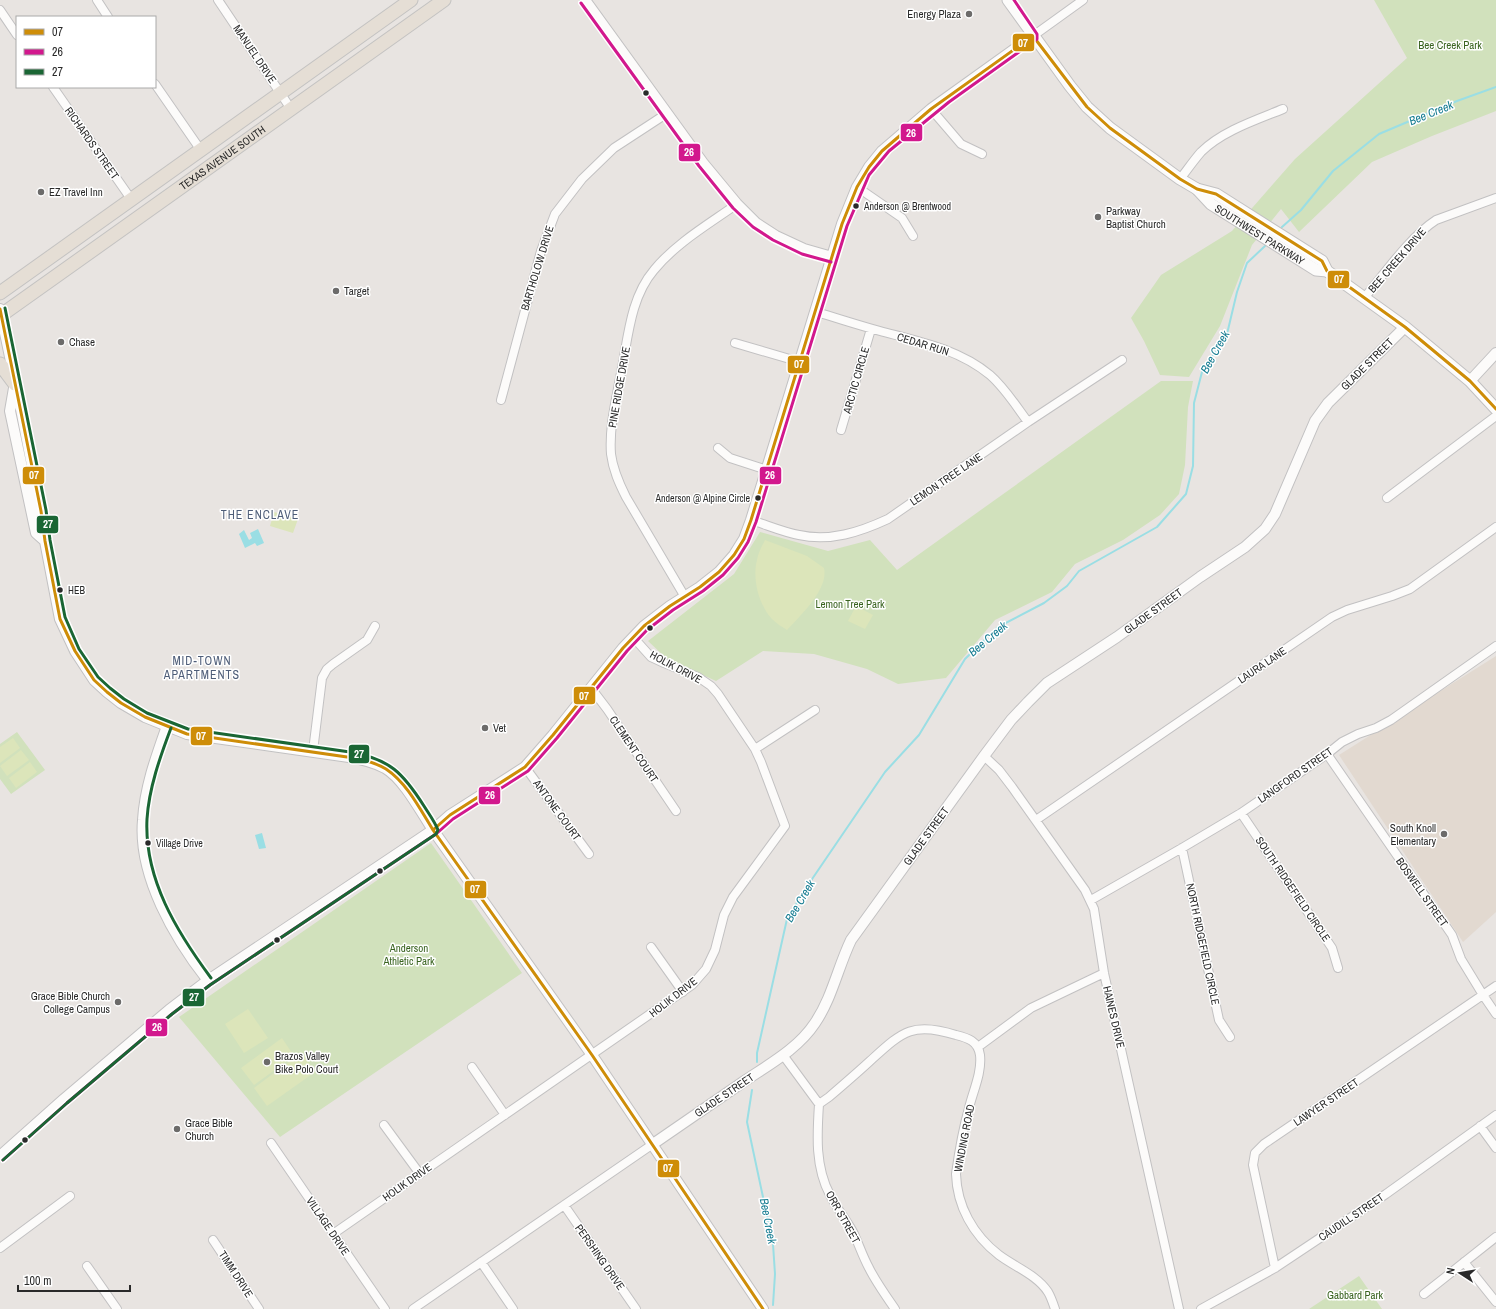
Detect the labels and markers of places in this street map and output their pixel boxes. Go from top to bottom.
place label: Energy Plaza [907,7,961,21]
marker: Energy Plaza [964,9,974,19]
unlabelled marker [641,88,651,98]
place label: EZ Travel Inn [49,185,103,199]
marker: EZ Travel Inn [36,187,46,197]
place label: Anderson @ Brentwood [863,200,951,213]
marker: Anderson @ Brentwood [851,201,861,211]
place label: Parkway Baptist Church [1106,204,1166,231]
marker: Parkway Baptist Church [1093,212,1103,222]
place label: Target [344,284,370,298]
marker: Target [331,286,341,296]
place label: Chase [69,335,95,349]
marker: Chase [56,337,66,347]
place label: Anderson @ Alpine Circle [655,492,750,505]
marker: Anderson @ Alpine Circle [753,493,763,503]
place label: HEB [68,584,85,597]
marker: HEB [55,585,65,595]
unlabelled marker [645,623,655,633]
place label: Vet [493,721,507,735]
marker: Vet [480,723,490,733]
place label: South Knoll Elementary [1390,821,1436,848]
marker: South Knoll Elementary [1439,829,1449,839]
place label: Village Drive [156,837,203,850]
marker: Village Drive [143,838,153,848]
unlabelled marker [375,866,385,876]
unlabelled marker [272,935,282,945]
place label: Grace Bible Church College Campus [31,989,110,1016]
marker: Grace Bible Church College Campus [113,997,123,1007]
place label: Brazos Valley Bike Polo Court [275,1049,339,1076]
marker: Brazos Valley Bike Polo Court [262,1057,272,1067]
place label: Grace Bible Church [185,1116,233,1143]
marker: Grace Bible Church [172,1124,182,1134]
unlabelled marker [20,1135,30,1145]

